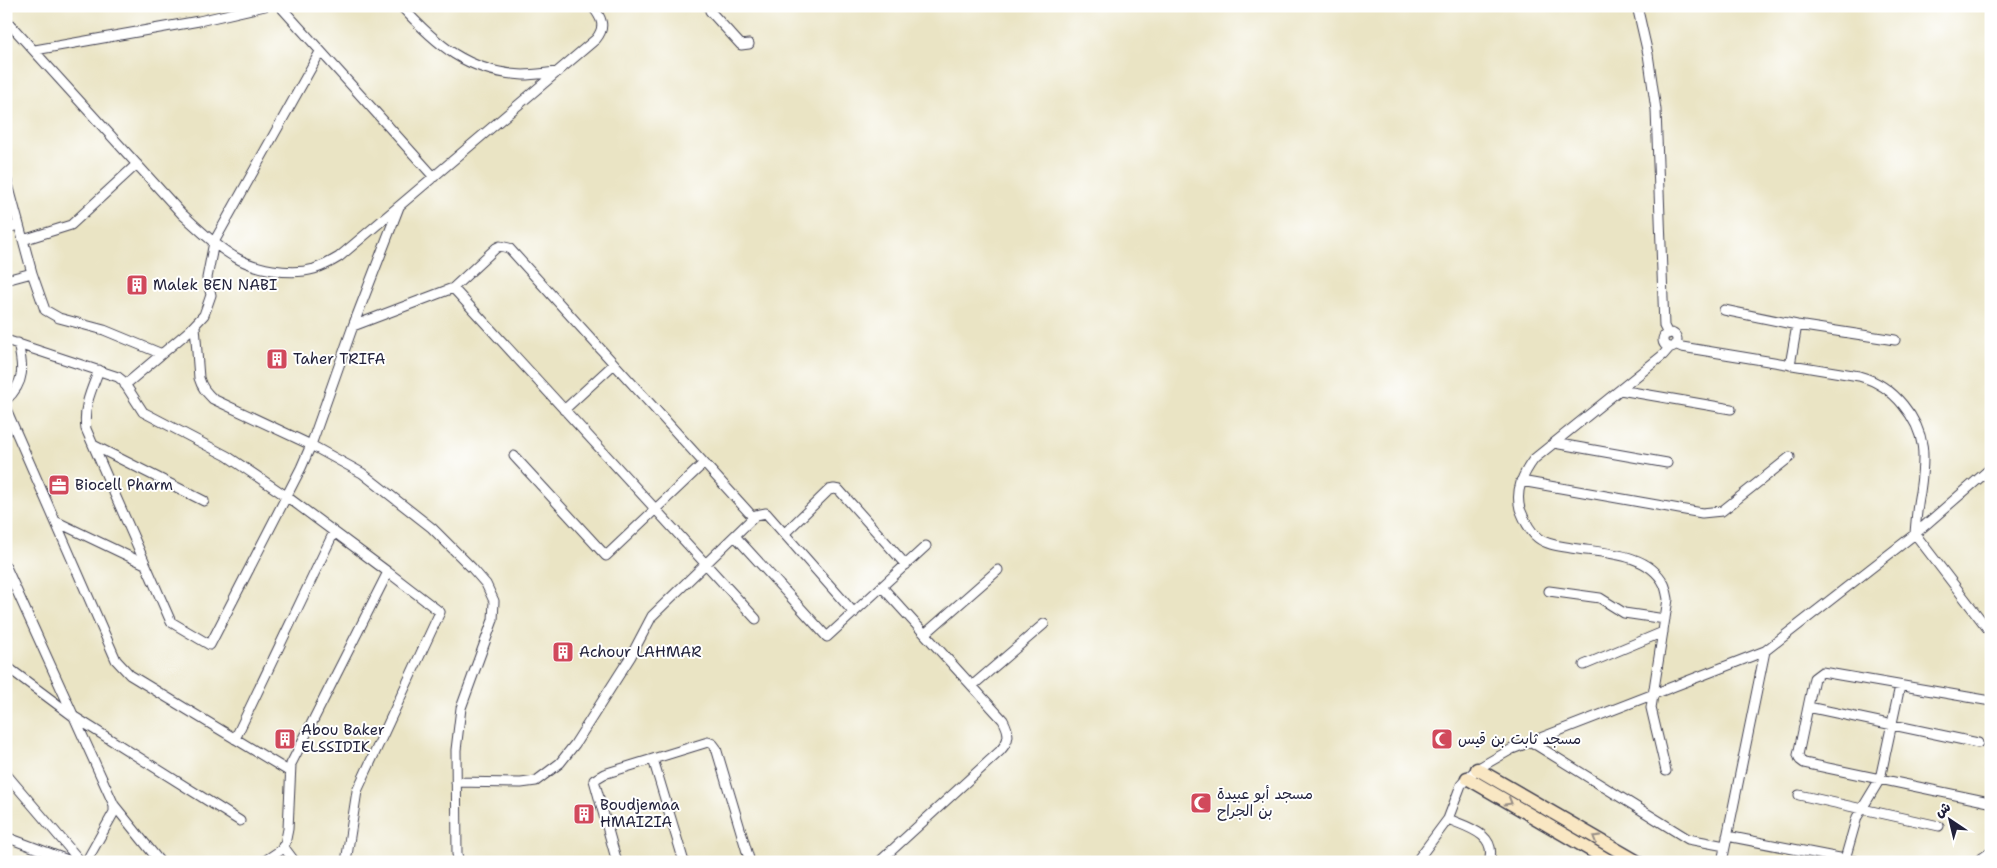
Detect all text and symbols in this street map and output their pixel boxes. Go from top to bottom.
building icon: Malek BEN NABI [125,273,149,297]
place label: Malek BEN NABI [153,275,277,295]
building icon: Taher TRIFA [265,347,289,371]
place label: Taher TRIFA [293,349,386,369]
office icon: Biocell Pharm [47,473,71,497]
place label: Biocell Pharm [75,475,173,495]
building icon: Achour LAHMAR [551,640,575,664]
place label: Achour LAHMAR [579,642,702,662]
place label: Abou Baker ELSSIDIK [301,720,385,757]
building icon: Abou Baker ELSSIDIK [273,727,297,751]
mosque icon: مسجد ثابت بن قيس [1430,727,1454,751]
place label: مسجد ثابت بن قيس [1458,729,1581,749]
place label: مسجد أبو عبيدة بن الجراح [1217,784,1313,821]
mosque icon: مسجد أبو عبيدة بن الجراح [1189,791,1213,815]
place label: Boudjemaa HMAIZIA [600,795,680,832]
one-way arrow [1503,796,1512,806]
north arrow [1924,796,1974,846]
text: ش [1931,798,1954,821]
building icon: Boudjemaa HMAIZIA [572,802,596,826]
one-way arrow [1592,834,1601,844]

